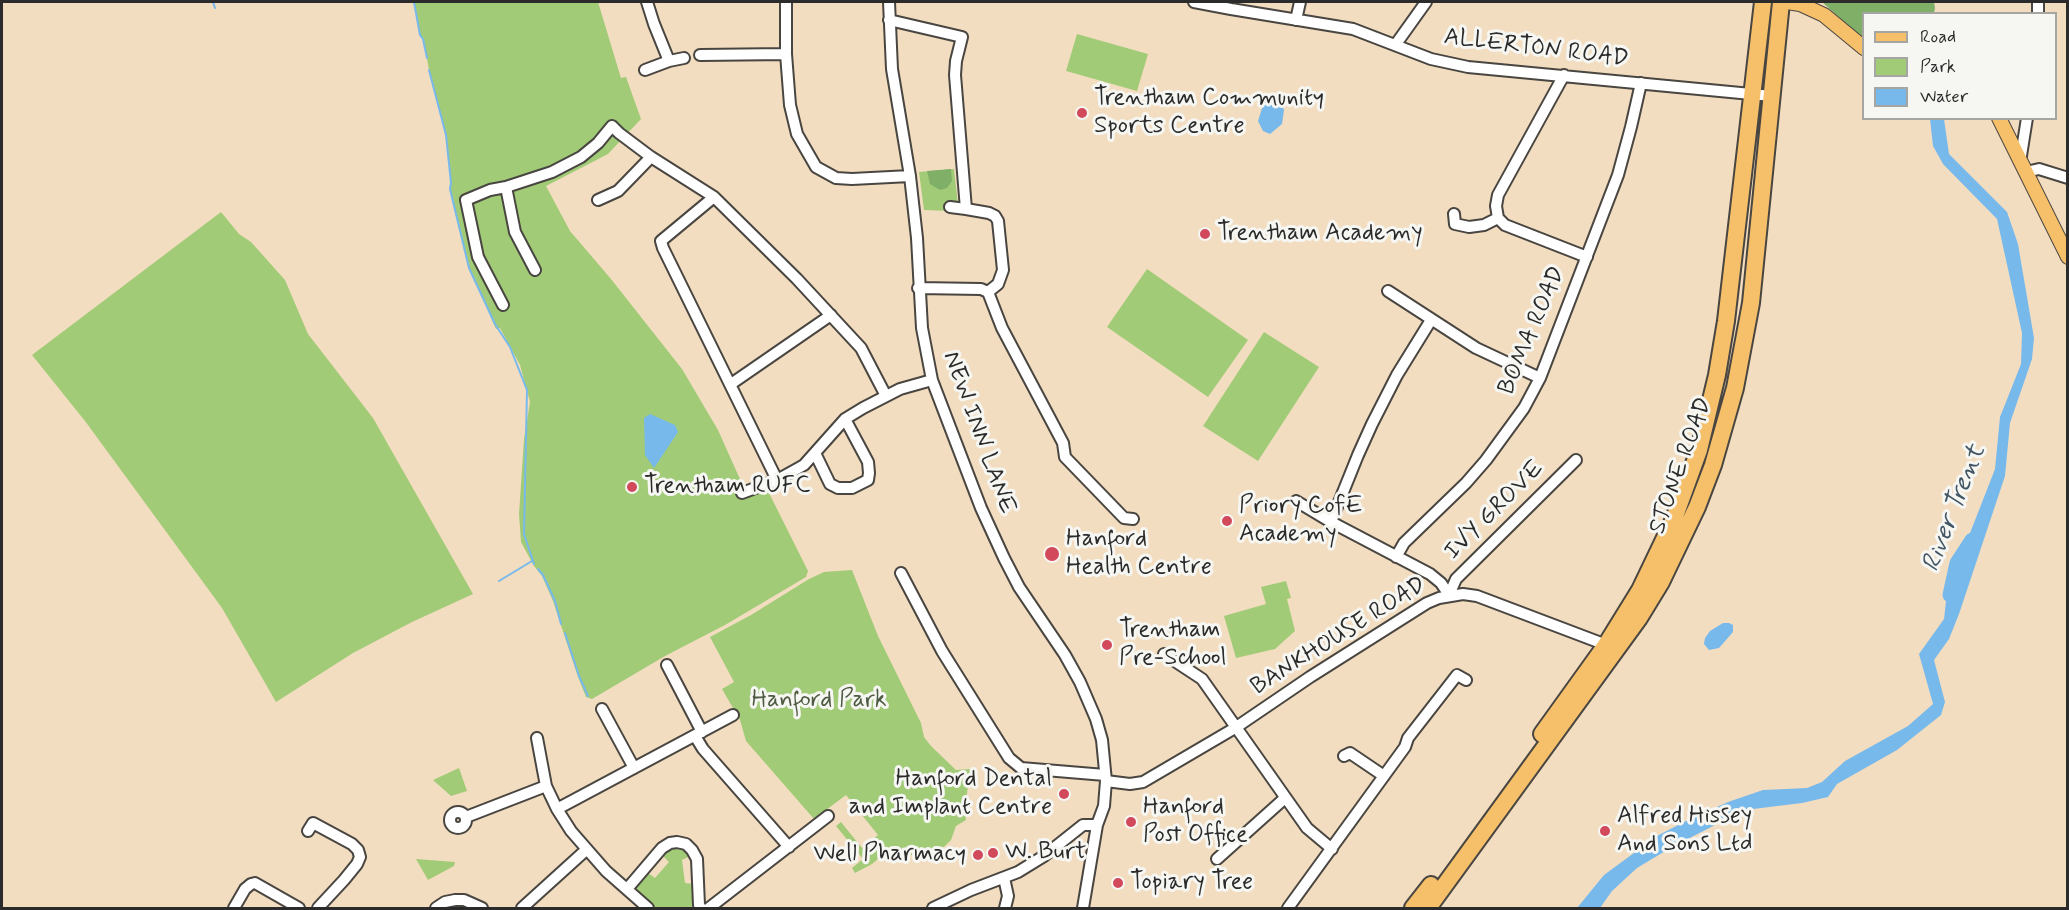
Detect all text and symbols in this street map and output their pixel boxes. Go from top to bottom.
legend [1862,12,2057,120]
street label: ALLERTON ROAD [1442,23,1630,75]
text: Road [1920,25,1956,49]
text: Park [1920,55,1956,79]
place label: Trentham Community Sports Centre [1094,85,1324,141]
text: Water [1920,85,1968,109]
marker: Trentham Community Sports Centre [1075,106,1089,120]
place label: Trentham Academy [1217,220,1423,248]
marker: Trentham Academy [1198,227,1212,241]
street label: BOMA ROAD [1493,263,1573,399]
street label: NEW INN LANE [935,348,1021,518]
street label: STONE ROAD [1644,394,1720,538]
water label: River Trent [1917,441,1993,577]
street label: IVY GROVE [1439,455,1551,567]
place label: Trentham RUFC [644,473,811,501]
marker: Trentham RUFC [625,480,639,494]
place label: Priory CofE Academy [1239,493,1362,549]
marker: Priory CofE Academy [1220,514,1234,528]
place label: Hanford Health Centre [1066,526,1212,582]
marker: Hanford Health Centre [1043,545,1061,563]
street label: BANKHOUSE ROAD [1246,572,1432,702]
place label: Trentham Pre-School [1119,617,1227,673]
marker: Trentham Pre-School [1100,638,1114,652]
park label: Hanford Park [751,687,887,715]
place label: Hanford Dental and Implant Centre [849,766,1052,822]
marker: Hanford Dental and Implant Centre [1057,787,1071,801]
place label: Hanford Post Office [1143,794,1248,850]
place label: Alfred Hissey And Sons Ltd [1617,803,1753,859]
marker: Hanford Post Office [1124,815,1138,829]
marker: Alfred Hissey And Sons Ltd [1598,824,1612,838]
place label: W. Burt [1005,839,1086,867]
place label: Well Pharmacy [814,841,966,869]
marker: W. Burt [986,846,1000,860]
marker: Well Pharmacy [971,848,985,862]
place label: Topiary Tree [1130,869,1253,897]
marker: Topiary Tree [1111,876,1125,890]

